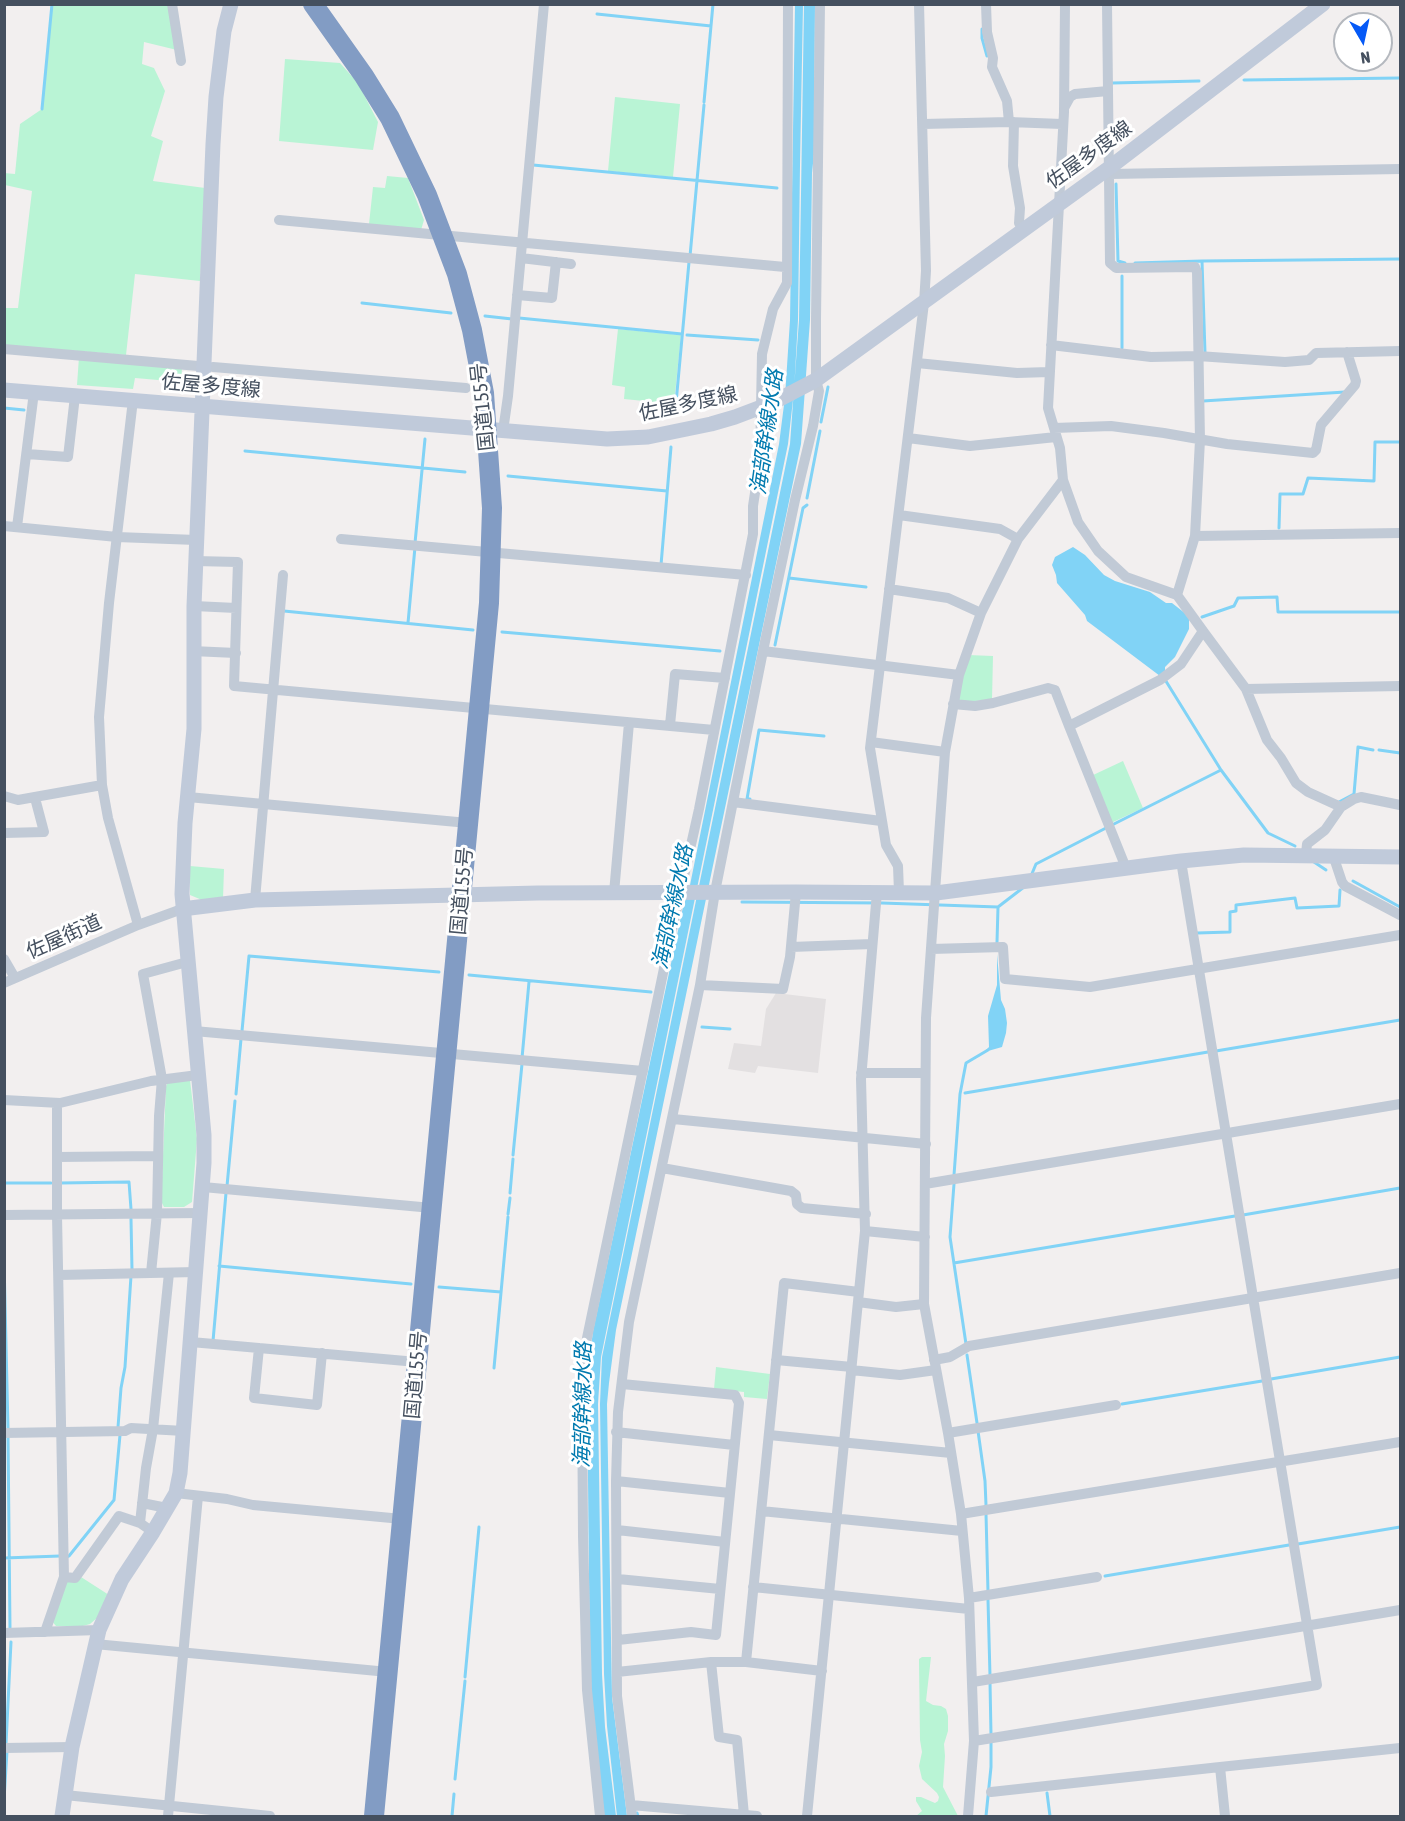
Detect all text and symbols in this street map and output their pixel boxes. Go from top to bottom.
north arrow [1333,12,1393,72]
text: N [1359,48,1372,67]
street label: 佐屋多度線 [1041,116,1137,194]
street label: 国道155号 [466,362,500,452]
water label: 海部幹線水路 [746,368,788,496]
street label: 佐屋多度線 [160,370,262,402]
street label: 佐屋多度線 [637,382,739,426]
water label: 海部幹線水路 [648,843,698,971]
street label: 国道155号 [446,846,478,936]
street label: 佐屋街道 [23,910,105,964]
street label: 国道155号 [400,1330,432,1420]
water label: 海部幹線水路 [569,1342,597,1468]

